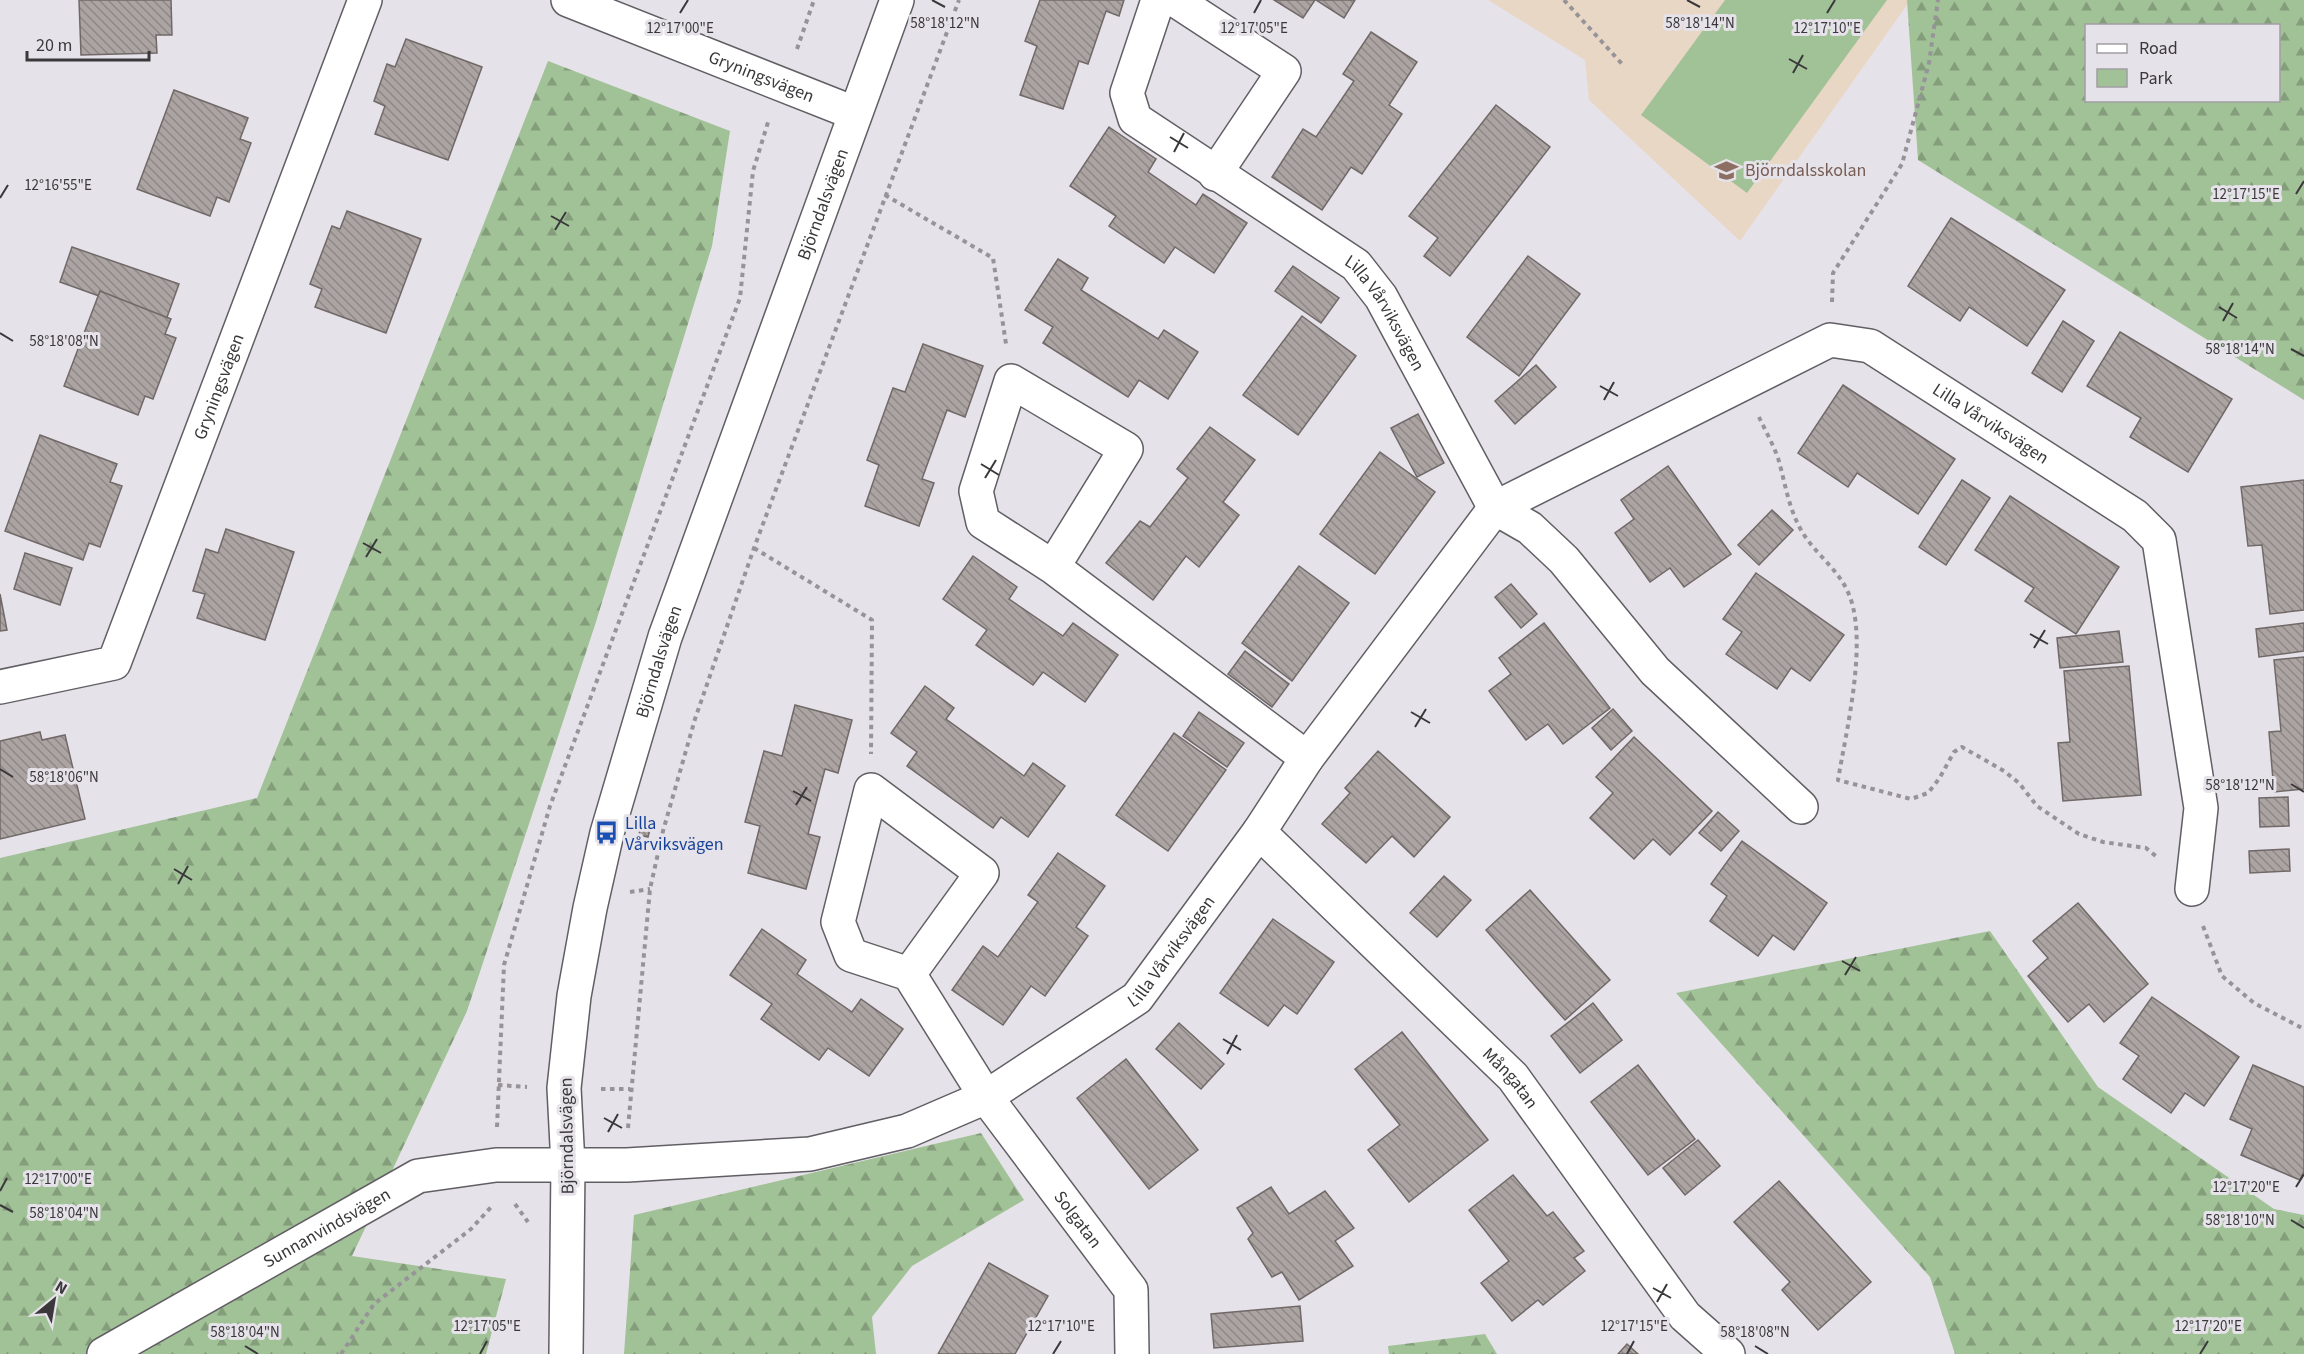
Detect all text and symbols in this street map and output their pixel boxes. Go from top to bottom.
text: 58°18'12"N [910,13,980,34]
text: 58°18'14"N [1665,13,1735,34]
text: 12°17'00"E [646,18,714,39]
text: 12°17'05"E [1220,18,1288,39]
text: 12°17'10"E [1793,18,1861,39]
scale bar [27,24,148,62]
legend [2085,24,2280,102]
text: 20 m [36,33,72,58]
text: Road [2139,36,2178,61]
street label: Gryningsvägen [705,44,818,109]
text: Park [2139,66,2173,91]
street label: Björndalsvägen [791,145,854,263]
school or university icon: Björndalsskolan [1714,157,1740,183]
place label: Björndalsskolan [1745,158,1866,183]
text: 12°16'55"E [24,175,92,196]
text: 12°17'15"E [2212,184,2280,205]
street label: Lilla Vårviksvägen [1340,249,1431,375]
street label: Gryningsvägen [187,330,250,443]
text: 58°18'08"N [29,331,99,352]
text: 58°18'14"N [2205,339,2275,360]
street label: Lilla Vårviksvägen [1928,377,2054,470]
street label: Björndalsvägen [629,602,688,721]
text: 58°18'06"N [29,767,99,788]
text: 58°18'12"N [2205,775,2275,796]
place label: Lilla Vårviksvägen [625,811,724,857]
bus stop icon: Lilla Vårviksvägen [594,820,620,846]
street label: Lilla Vårviksvägen [1122,890,1221,1013]
street label: Mångatan [1477,1042,1544,1114]
street label: Björndalsvägen [553,1077,581,1195]
text: 12°17'00"E [24,1169,92,1190]
text: 12°17'20"E [2212,1177,2280,1198]
street label: Sunnanvindsvägen [258,1182,395,1274]
street label: Solgatan [1048,1185,1108,1253]
text: 58°18'04"N [29,1203,99,1224]
text: 58°18'10"N [2205,1210,2275,1231]
north arrow [24,1270,84,1330]
text: N [51,1276,71,1300]
text: 12°17'05"E [453,1316,521,1337]
text: 12°17'10"E [1027,1316,1095,1337]
text: 12°17'15"E [1600,1316,1668,1337]
text: 12°17'20"E [2174,1316,2242,1337]
text: 58°18'04"N [210,1322,280,1343]
text: 58°18'08"N [1720,1322,1790,1343]

